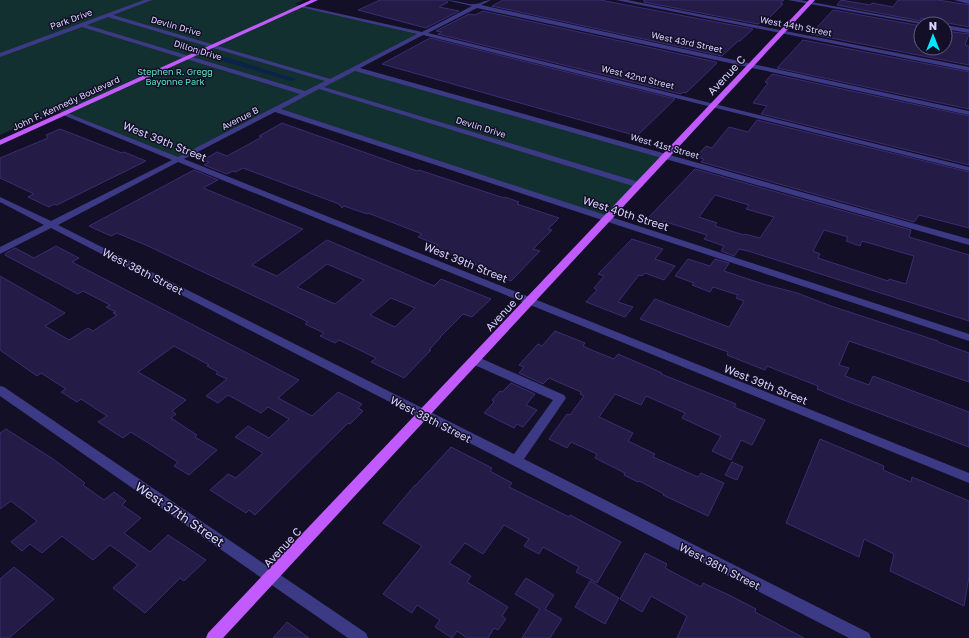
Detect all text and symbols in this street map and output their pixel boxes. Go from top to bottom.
street label: Park Drive [48,6,94,32]
street label: Devlin Drive [150,14,202,38]
street label: West 44th Street [759,14,833,38]
north arrow [913,16,953,56]
text: N [929,19,937,32]
street label: West 43rd Street [650,29,724,55]
street label: Dillon Drive [173,37,223,63]
street label: Avenue C [705,53,747,97]
street label: West 42nd Street [600,63,676,91]
park label: Stephen R. Gregg Bayonne Park [137,66,213,87]
street label: John F. Kennedy Boulevard [11,73,121,133]
street label: Avenue B [220,104,260,132]
street label: Devlin Drive [455,114,507,140]
street label: West 39th Street [121,118,209,164]
street label: West 41st Street [629,131,701,161]
street label: West 40th Street [581,193,671,233]
street label: West 39th Street [422,239,510,285]
street label: West 38th Street [100,245,186,297]
street label: Avenue C [483,289,525,333]
street label: West 39th Street [722,361,810,407]
street label: West 38th Street [388,393,474,445]
street label: West 37th Street [132,478,228,550]
street label: Avenue C [261,525,303,569]
street label: West 38th Street [677,540,763,592]

